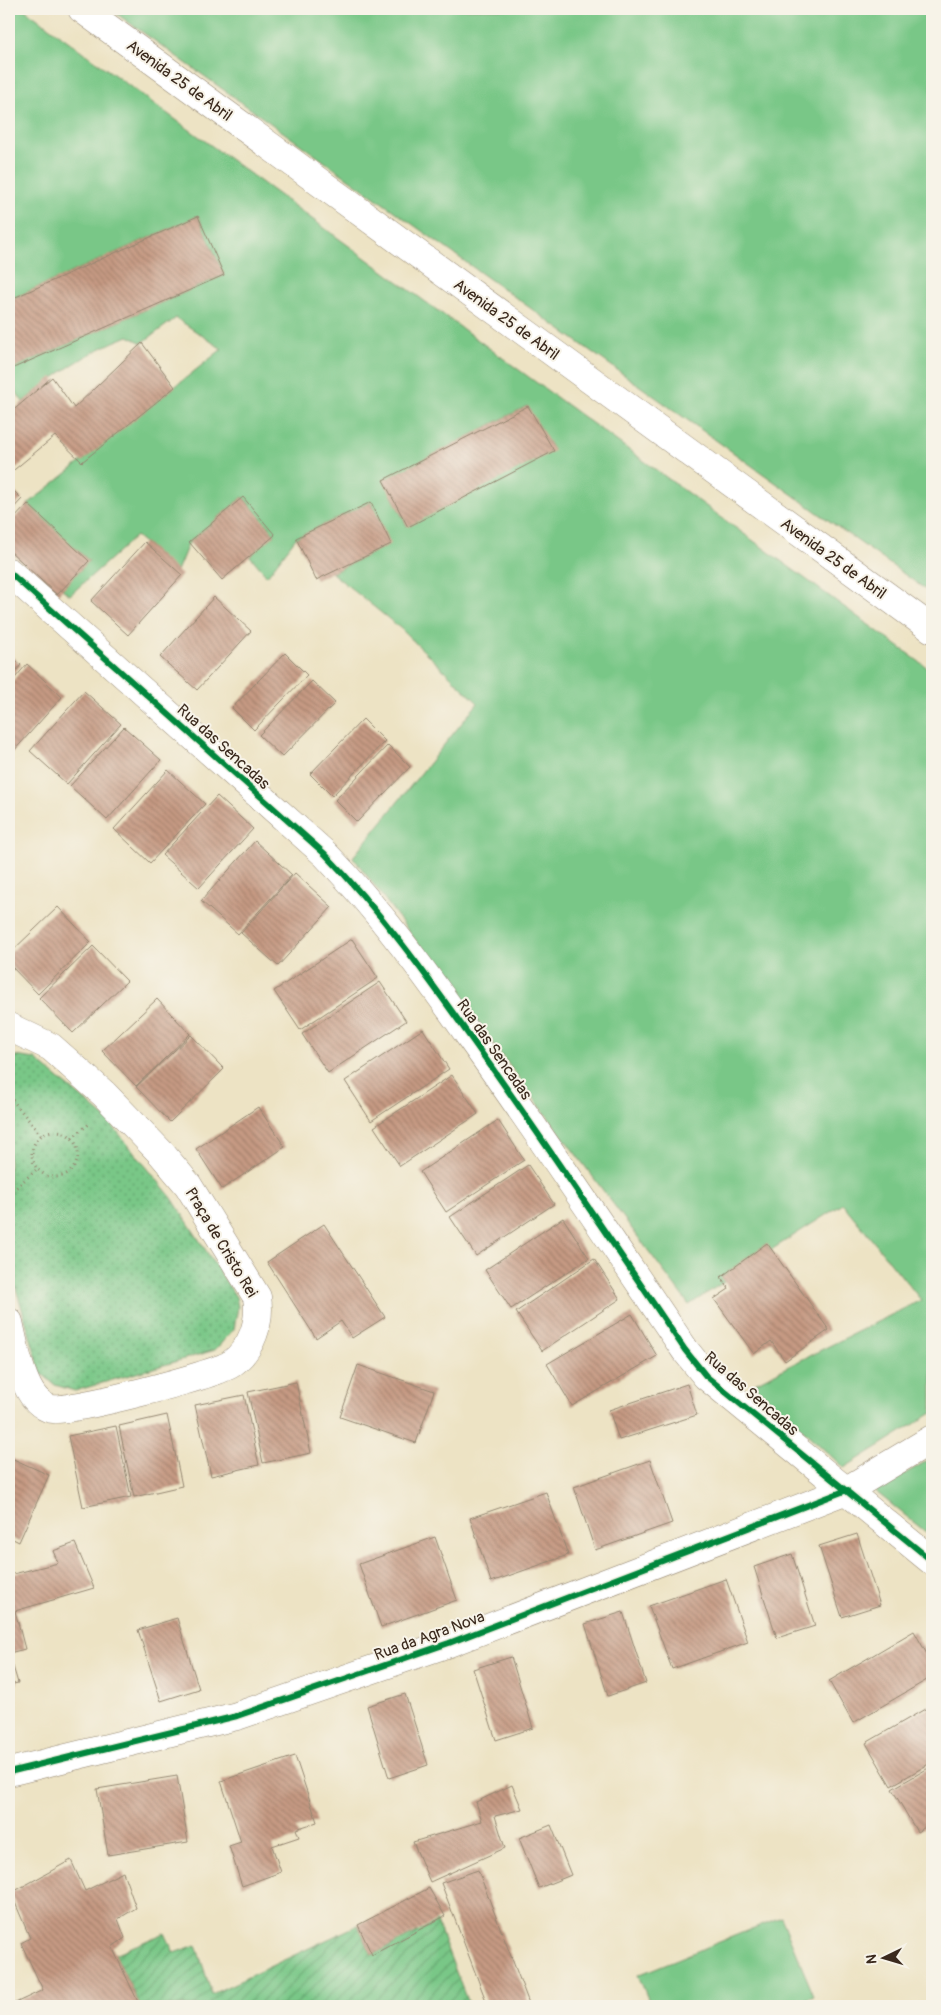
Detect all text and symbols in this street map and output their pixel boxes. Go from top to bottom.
street label: Avenida 25 de Abril [123,36,236,126]
street label: Avenida 25 de Abril [450,275,563,365]
street label: Avenida 25 de Abril [777,514,890,604]
street label: Rua das Sencadas [173,700,274,794]
street label: Rua das Sencadas [452,995,536,1104]
street label: Praça de Cristo Rei [181,1184,262,1301]
street label: Rua das Sencadas [700,1347,802,1440]
street label: Rua da Agra Nova [371,1607,487,1665]
north arrow [858,1932,908,1982]
text: N [863,1954,880,1965]

